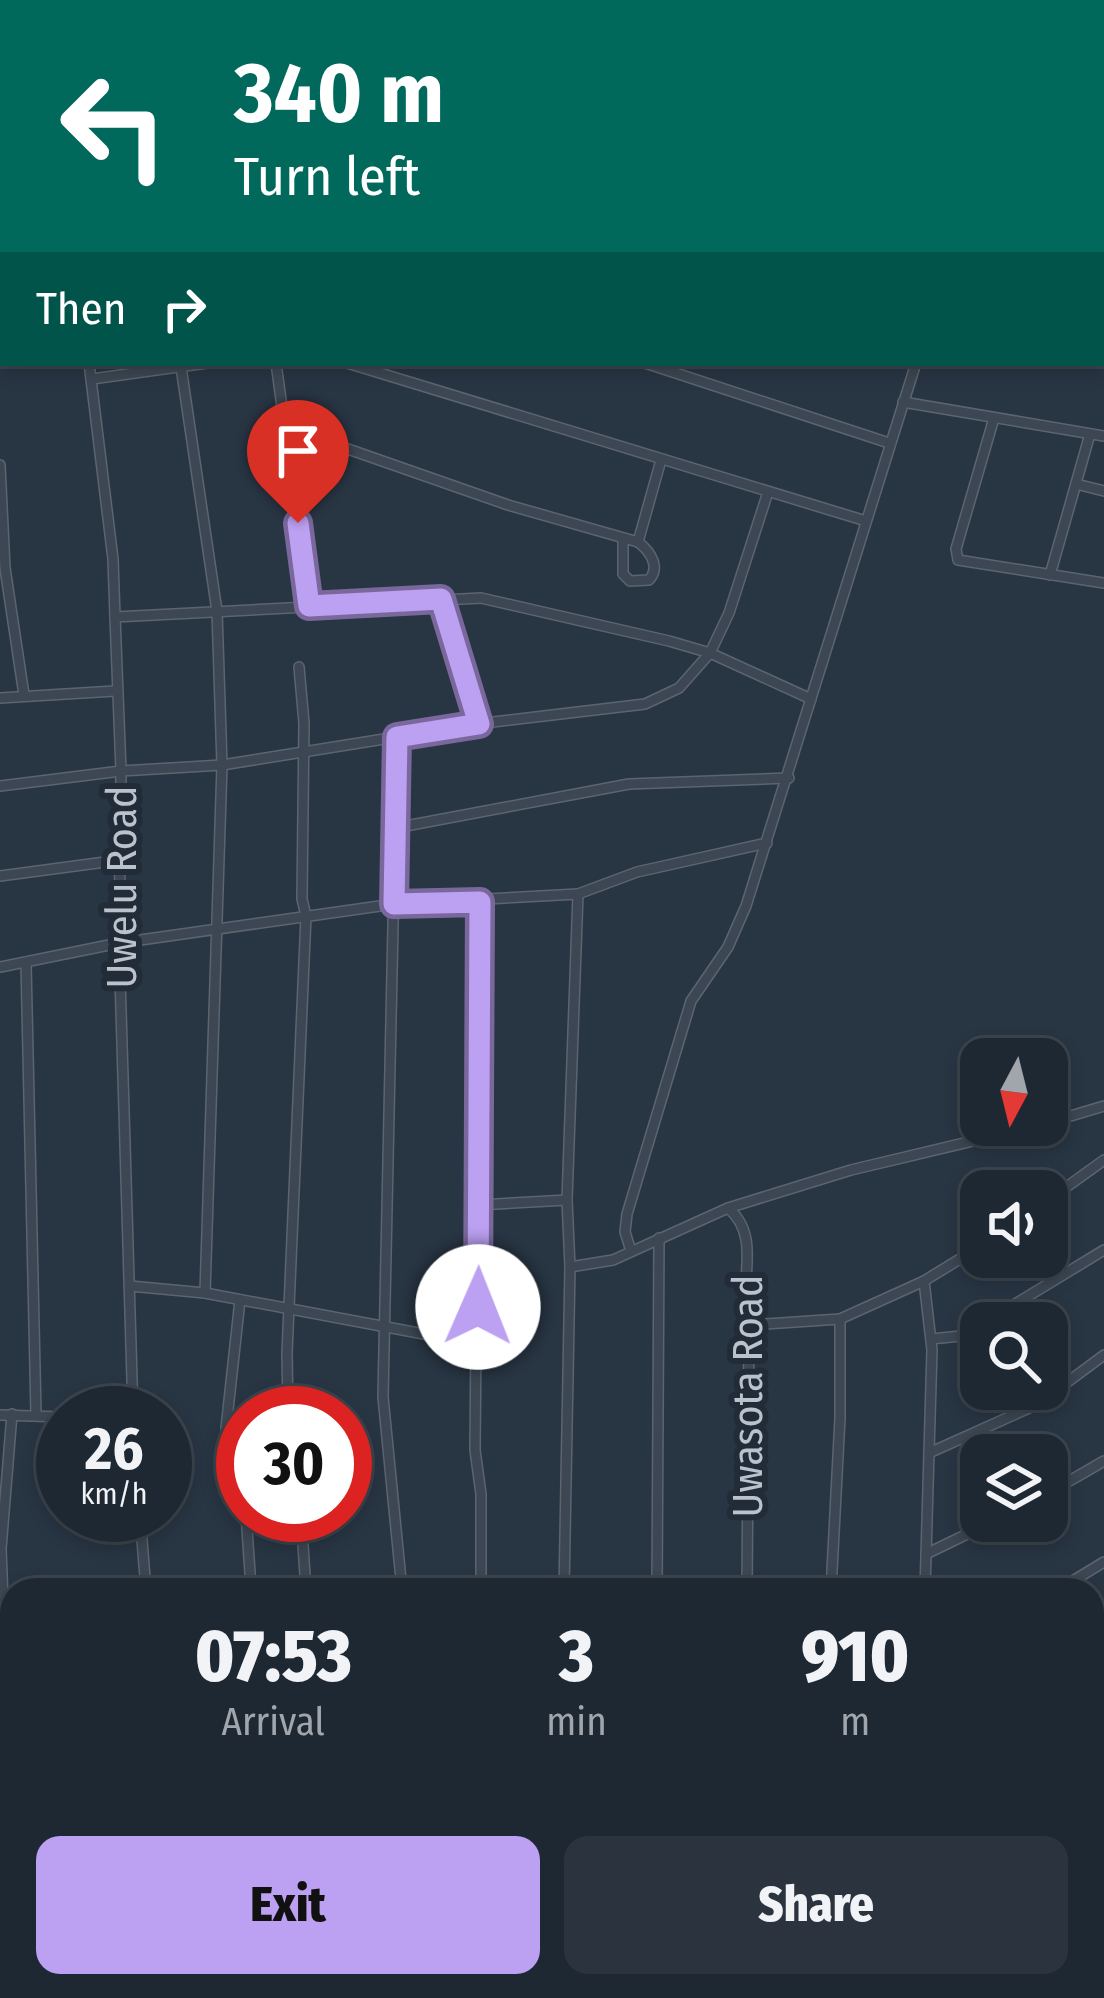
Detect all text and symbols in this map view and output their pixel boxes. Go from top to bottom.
text: 340 m [234,43,444,144]
icon: left [36,48,192,204]
text: Turn left [234,145,420,209]
icon: right [151,276,217,342]
text: Then [36,282,127,336]
pin [247,400,349,523]
icon: arrive [265,418,331,484]
street label: Uwelu Road [97,786,147,988]
north arrow [960,1038,1068,1146]
map controls [960,1038,1068,1542]
button: sound [960,1170,1068,1278]
position arrow [415,1244,541,1370]
street label: Uwasota Road [723,1275,773,1517]
button: search [960,1302,1068,1410]
speed limit sign: 30 [216,1386,372,1542]
text: 26 [84,1413,144,1485]
button: layers [960,1434,1068,1542]
text: km/h [81,1476,147,1512]
text: 07:53 [195,1614,352,1700]
text: 3 [559,1614,594,1700]
text: 910 [801,1614,909,1700]
text: Arrival [221,1699,325,1745]
text: min [546,1699,607,1745]
text: m [840,1699,870,1745]
button: Exit [36,1836,540,1974]
button: Share [564,1836,1068,1974]

